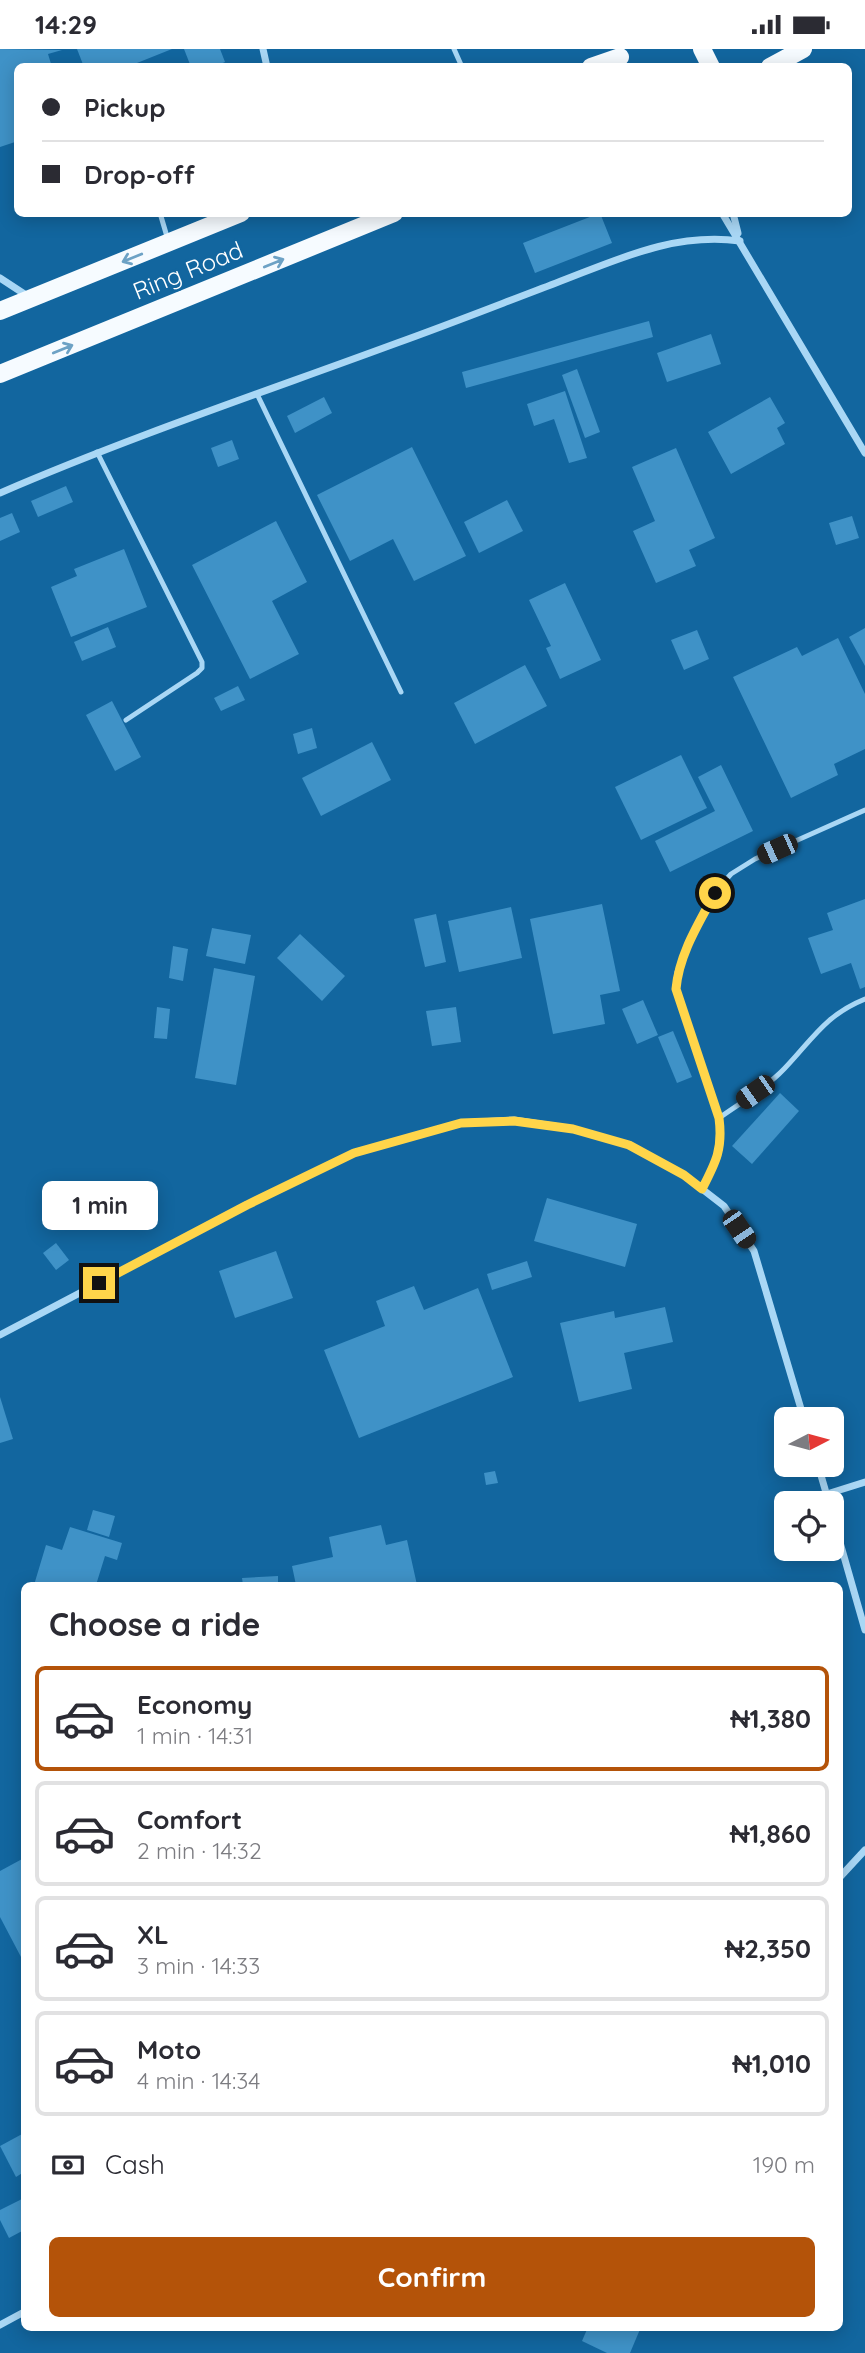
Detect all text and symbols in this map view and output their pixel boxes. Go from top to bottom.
text: 14:29 [35,8,97,41]
text: Pickup [84,91,166,124]
text: Drop-off [84,158,195,191]
street label: Ring Road [128,234,247,306]
one-way arrow [122,252,144,265]
one-way arrow [262,255,284,268]
one-way arrow [52,341,74,354]
car [754,831,801,867]
route start [699,877,731,909]
car [732,1071,779,1113]
callout: 1 min [41,1181,157,1231]
text: 1 min [72,1191,128,1220]
car [719,1206,760,1252]
route end [83,1267,115,1299]
north arrow [774,1407,844,1477]
map controls [774,1407,844,1561]
button: locate [774,1491,844,1561]
text: Choose a ride [49,1604,261,1644]
icon: car [53,1687,116,1750]
text: Economy [137,1688,252,1721]
text: ₦1,380 [730,1702,811,1735]
text: 1 min · 14:31 [137,1721,253,1750]
icon: car [53,1802,116,1865]
text: Comfort [137,1803,242,1836]
text: ₦1,860 [730,1817,811,1850]
text: 2 min · 14:32 [137,1836,262,1865]
icon: car [53,1917,116,1980]
text: XL [137,1918,169,1951]
text: ₦2,350 [725,1932,811,1965]
text: 3 min · 14:33 [137,1951,260,1980]
icon: car [53,2032,116,2095]
text: Moto [137,2033,201,2066]
text: ₦1,010 [733,2047,811,2080]
text: 4 min · 14:34 [137,2066,260,2095]
icon: cash [49,2146,87,2184]
text: Cash [105,2148,165,2181]
text: 190 m [753,2150,815,2179]
button: Confirm [49,2237,815,2317]

